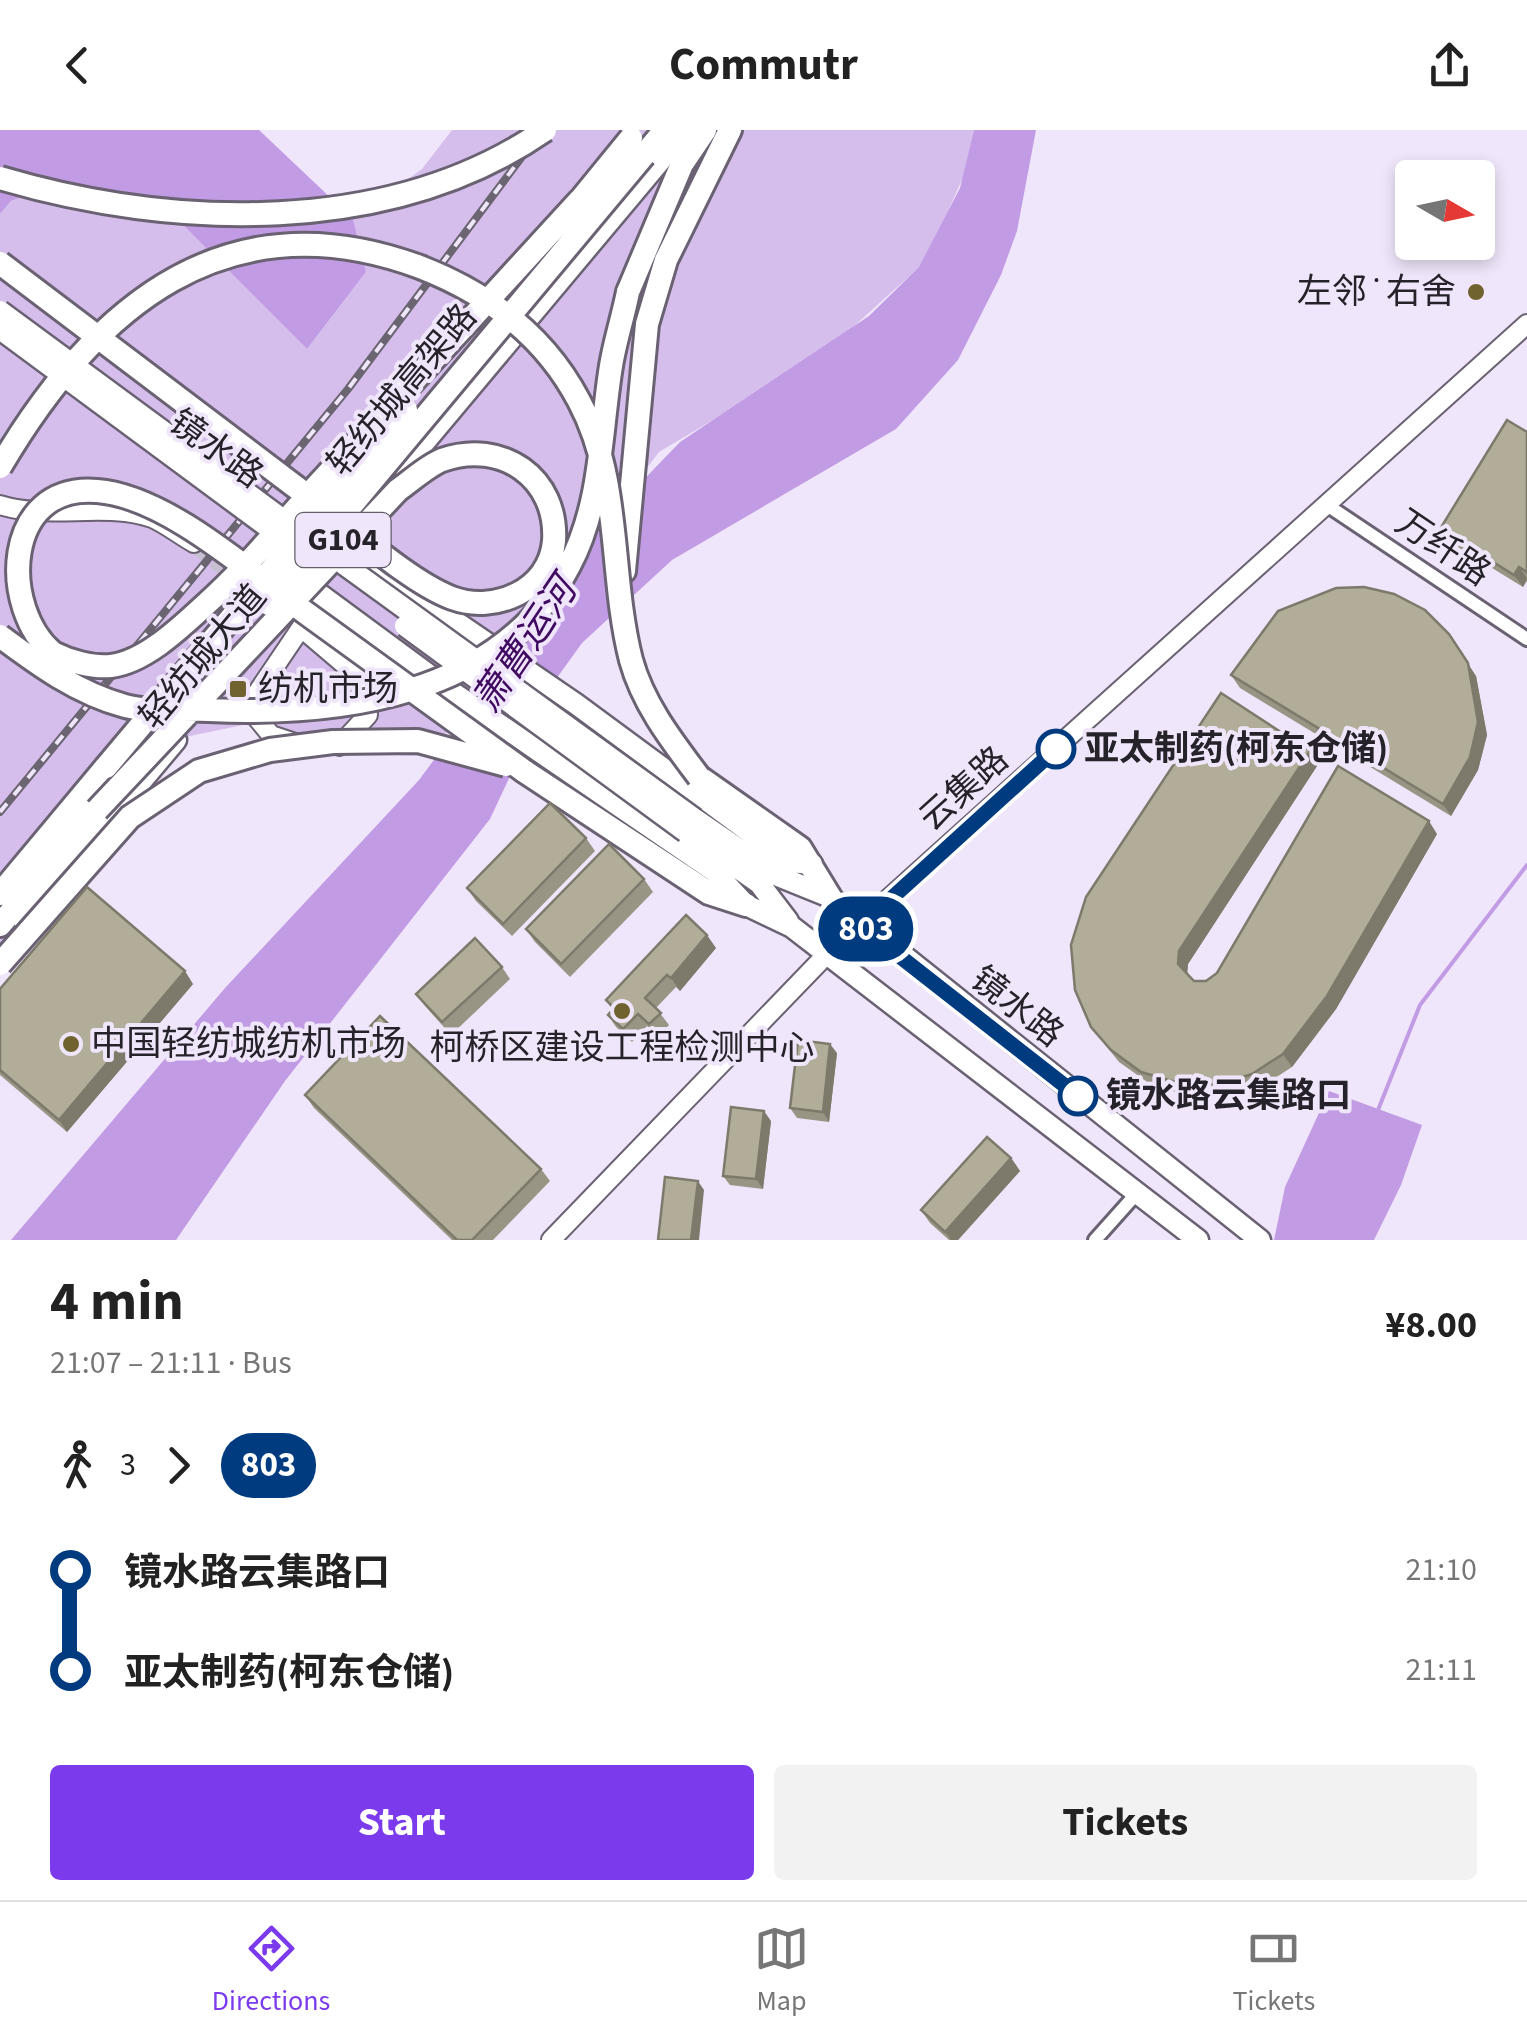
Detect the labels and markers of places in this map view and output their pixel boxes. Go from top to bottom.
place label: 左邻˙右舍 [1297,267,1456,317]
marker: 左邻˙右舍 [1465,281,1487,303]
place label: 纺机市场 [258,664,398,714]
marker: 纺机市场 [227,678,249,700]
place label: 亚太制药(柯东仓储) [1084,724,1388,774]
marker: 亚太制药(柯东仓储) [1037,730,1075,768]
marker: 柯桥区建设工程检测中心 [611,1000,633,1022]
place label: 中国轻纺城纺机市场 [91,1019,406,1069]
place label: 柯桥区建设工程检测中心 [429,1023,815,1073]
marker: 中国轻纺城纺机市场 [60,1033,82,1055]
place label: 镜水路云集路口 [1106,1071,1351,1121]
marker: 镜水路云集路口 [1059,1077,1097,1115]

